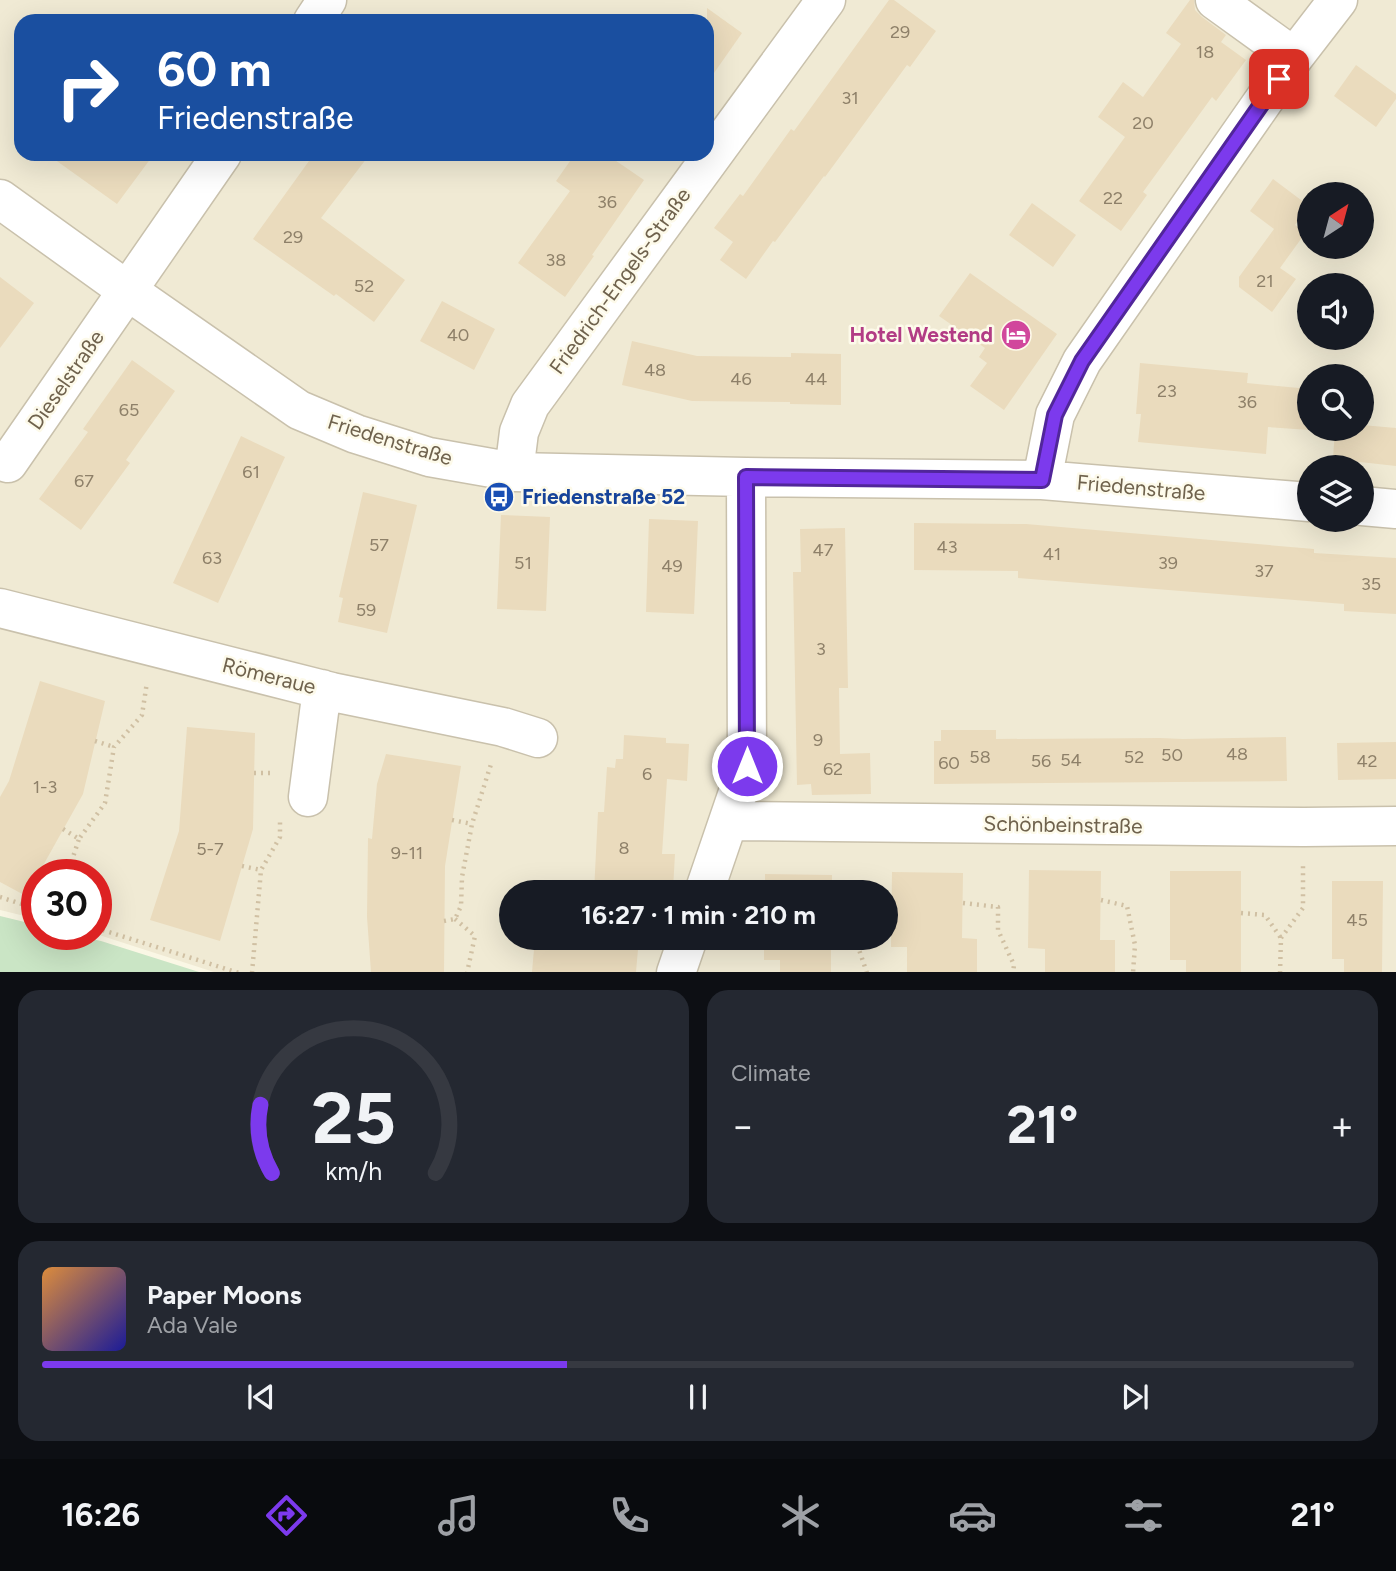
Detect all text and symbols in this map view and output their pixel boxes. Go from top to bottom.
house number: 29 [890,21,910,43]
text: 60 m [157,39,272,98]
house number: 18 [1196,41,1214,63]
icon: right [42,42,133,133]
pin [1249,49,1309,109]
icon: arrive [1260,60,1298,98]
house number: 31 [841,87,859,109]
text: Friedenstraße [157,99,354,137]
house number: 20 [1132,112,1154,134]
north arrow [1297,182,1374,259]
map controls [1297,182,1374,532]
street label: Friedrich-Engels-Straße [544,183,695,379]
house number: 22 [1103,187,1123,209]
house number: 36 [597,191,617,213]
house number: 29 [283,226,303,248]
house number: 38 [546,249,566,271]
house number: 21 [1256,270,1274,292]
button: sound [1297,273,1374,350]
house number: 52 [354,275,374,297]
hotel icon: Hotel Westend [999,318,1033,352]
place label: Hotel Westend [849,322,993,347]
house number: 40 [447,324,469,346]
street label: Dieselstraße [22,325,109,434]
house number: 48 [644,359,666,381]
button: search [1297,364,1374,441]
house number: 46 [730,368,752,390]
house number: 44 [805,368,827,390]
house number: 23 [1157,380,1177,402]
house number: 36 [1237,391,1257,413]
house number: 65 [119,399,139,421]
street label: Friedenstraße [325,409,455,470]
button: layers [1297,455,1374,532]
house number: 61 [242,461,260,483]
street label: Friedenstraße [1076,469,1206,506]
house number: 67 [74,470,94,492]
bus stop icon: Friedenstraße 52 [482,480,516,514]
place label: Friedenstraße 52 [522,484,685,509]
house number: 57 [369,534,389,556]
house number: 43 [937,536,957,558]
house number: 47 [813,539,834,561]
house number: 41 [1043,543,1061,565]
house number: 63 [202,547,222,569]
house number: 51 [514,552,532,574]
house number: 39 [1158,552,1178,574]
house number: 49 [661,555,683,577]
house number: 37 [1254,560,1274,582]
house number: 35 [1361,573,1381,595]
house number: 59 [356,599,376,621]
house number: 3 [816,638,826,660]
street label: Römeraue [220,652,319,699]
position arrow [710,729,784,803]
house number: 9 [813,729,823,751]
house number: 48 [1226,743,1248,765]
house number: 50 [1161,744,1183,766]
house number: 58 [969,746,991,768]
house number: 52 [1124,746,1144,768]
house number: 54 [1060,749,1082,771]
house number: 56 [1031,750,1051,772]
house number: 42 [1356,750,1378,772]
house number: 60 [938,752,960,774]
house number: 62 [823,758,843,780]
house number: 6 [642,763,652,785]
house number: 1-3 [33,776,57,798]
street label: Schönbeinstraße [983,811,1143,838]
house number: 8 [618,837,630,859]
house number: 5-7 [196,838,224,860]
house number: 9-11 [391,842,423,864]
speed limit sign: 30 [21,859,112,950]
text: 16:27 · 1 min · 210 m [581,899,816,931]
house number: 45 [1346,909,1368,931]
text: Climate [731,1059,810,1087]
text: 25 [311,1074,396,1161]
text: 21° [1007,1094,1078,1156]
text: − [731,1103,755,1149]
text: + [1330,1103,1354,1149]
text: km/h [325,1155,382,1185]
text: Paper Moons [147,1279,302,1311]
text: Ada Vale [147,1311,238,1339]
icon: previous [242,1378,280,1416]
icon: pause [679,1378,717,1416]
icon: next [1116,1378,1154,1416]
icon: directions [262,1491,311,1540]
icon: music [434,1491,483,1540]
icon: phone [605,1491,654,1540]
icon: climate [776,1491,825,1540]
icon: car [948,1491,997,1540]
icon: filters [1119,1491,1168,1540]
text: 16:26 [61,1496,140,1534]
text: 21° [1291,1496,1335,1534]

